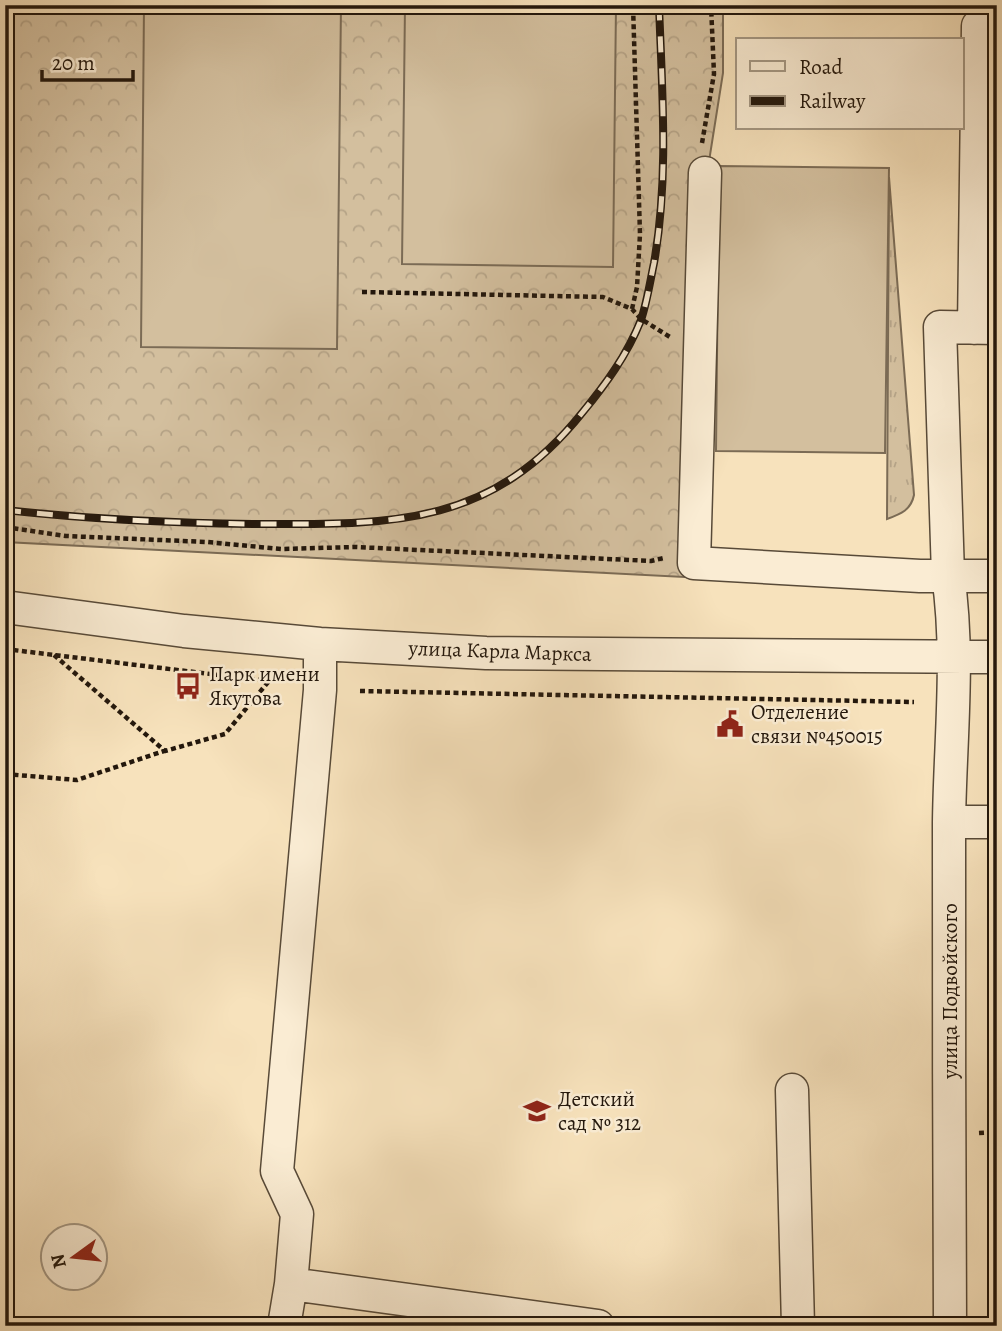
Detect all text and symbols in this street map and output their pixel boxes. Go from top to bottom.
scale bar [42,38,133,82]
legend [736,38,964,130]
text: 20 m [52,49,95,77]
text: Road [799,53,843,81]
text: Railway [799,87,866,115]
street label: улица Карла Маркса [407,634,592,668]
place label: Парк имени Якутова [209,660,320,712]
bus stop icon: Парк имени Якутова [173,671,203,701]
place label: Отделение связи №450015 [751,698,883,750]
public building icon: Отделение связи №450015 [715,709,745,739]
street label: улица Подвойского [936,903,964,1080]
place label: Детский сад № 312 [558,1085,641,1137]
school or university icon: Детский сад № 312 [522,1096,552,1126]
north arrow [38,1222,108,1292]
text: N [44,1251,73,1271]

